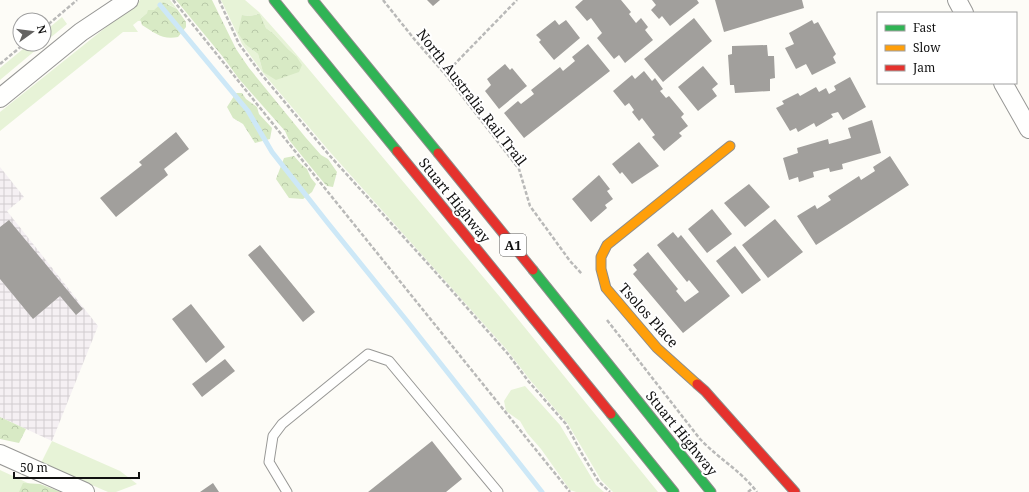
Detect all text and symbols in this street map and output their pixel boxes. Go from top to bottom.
north arrow [12,12,52,52]
legend [877,12,1017,84]
text: Fast [913,19,936,36]
text: N [34,23,51,36]
street label: North Australia Rail Trail [413,25,532,170]
text: Slow [913,39,941,56]
text: Jam [912,59,935,76]
street label: Stuart Highway [415,154,495,246]
road number: A1 [500,234,526,256]
street label: Tsolos Place [615,279,683,351]
street label: Stuart Highway [642,387,722,479]
scale bar [14,454,139,480]
text: 50 m [20,459,48,476]

